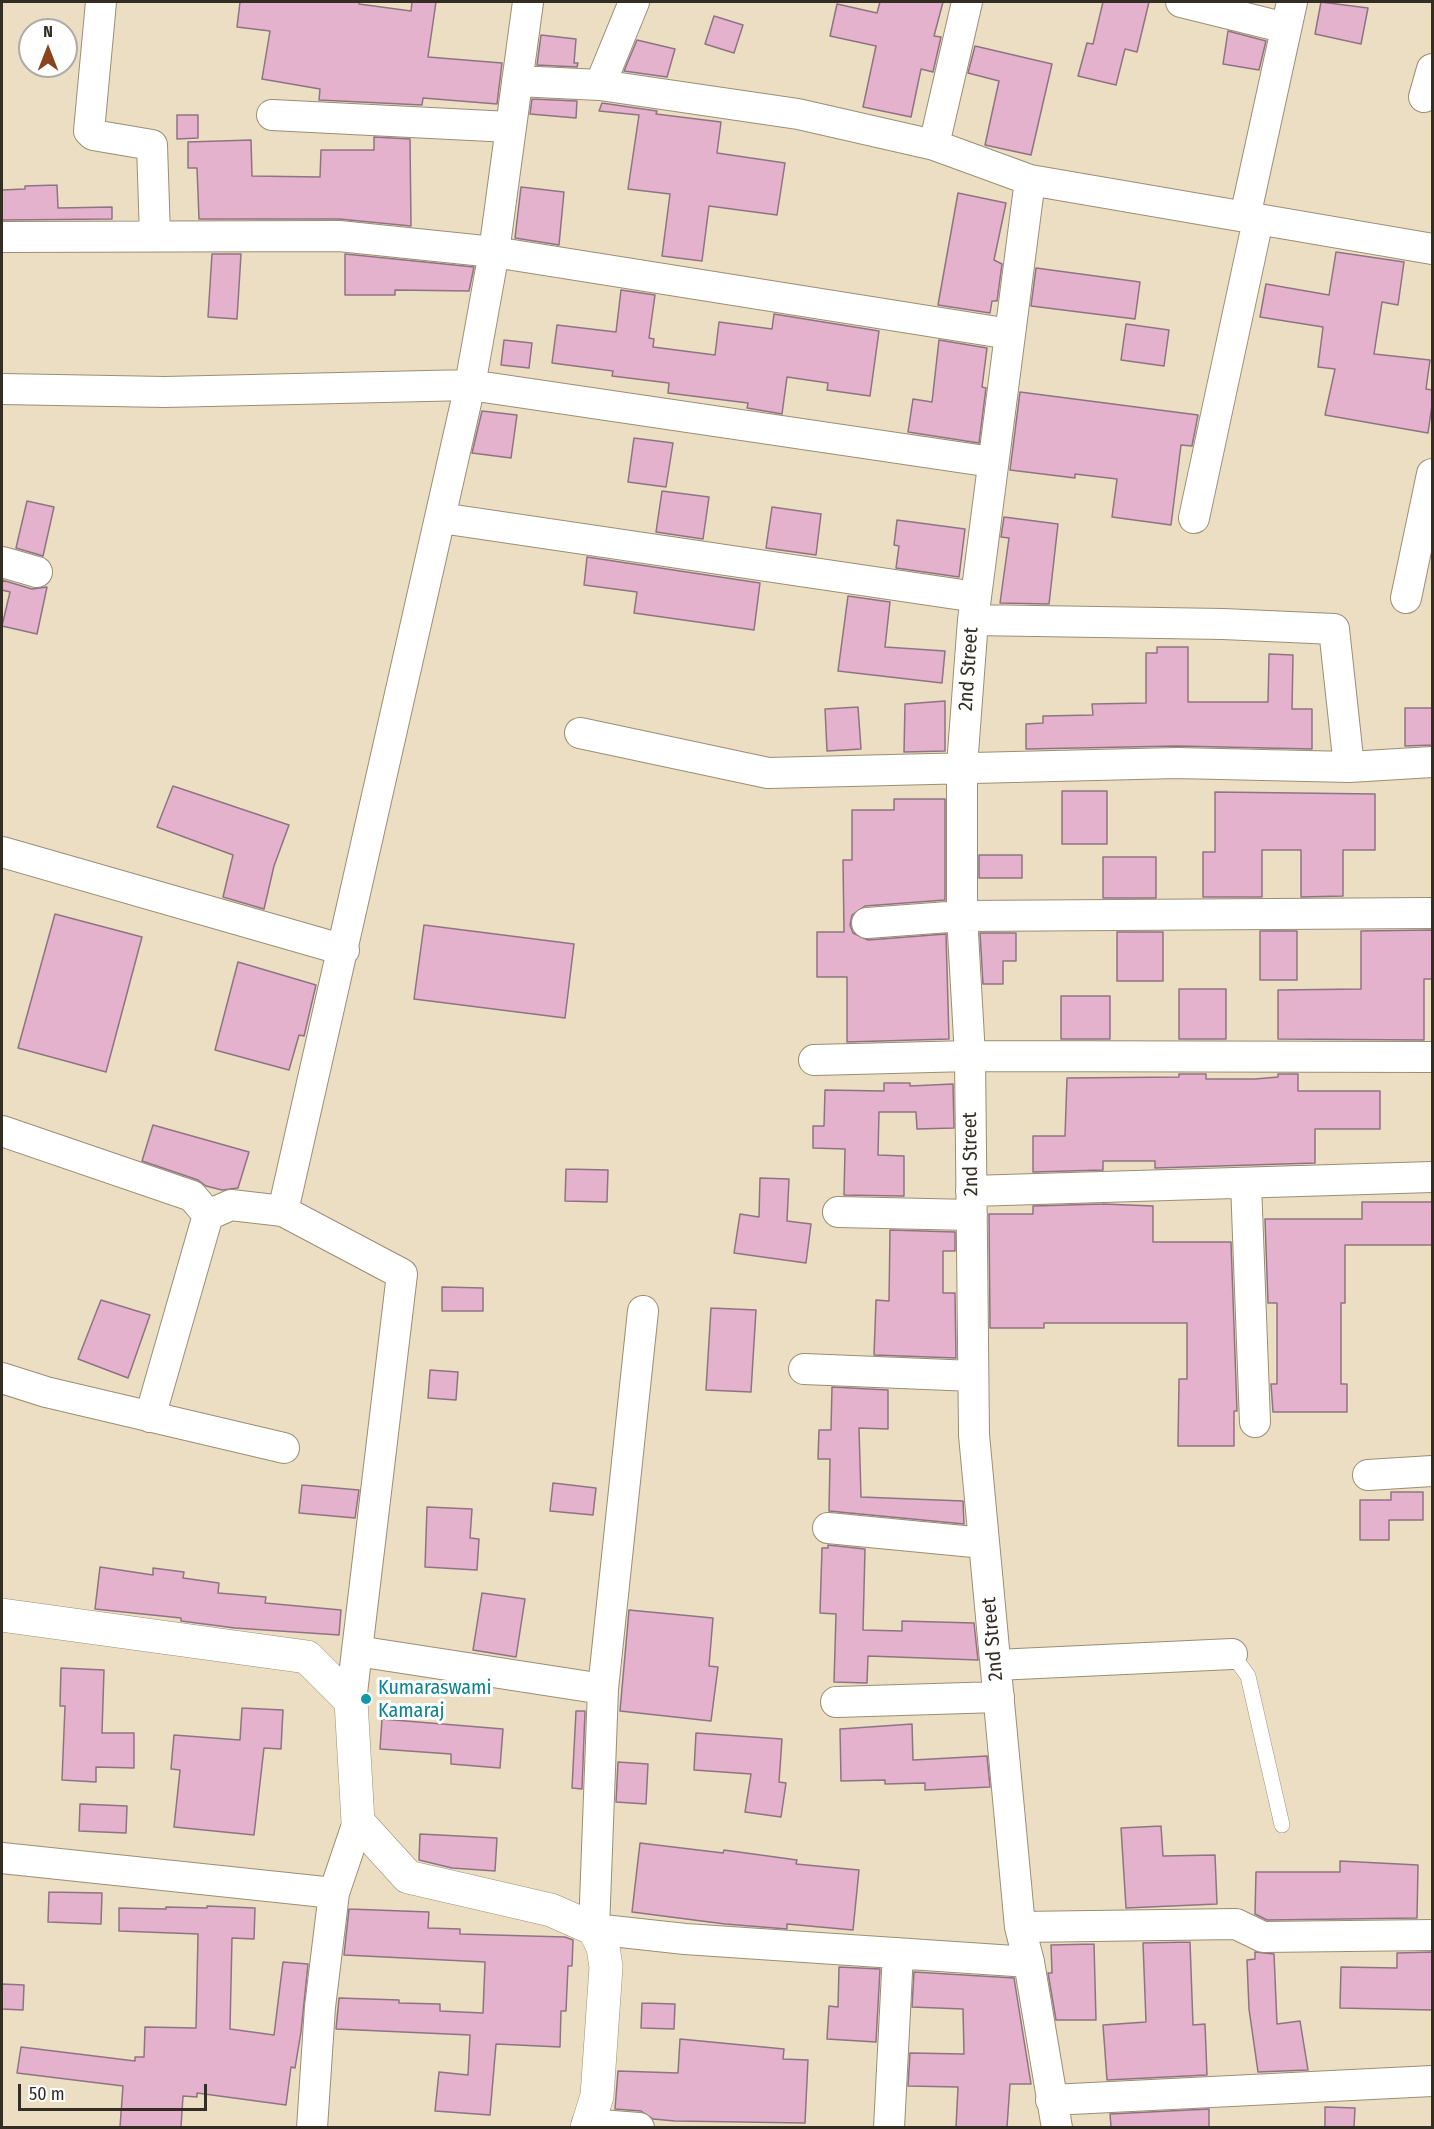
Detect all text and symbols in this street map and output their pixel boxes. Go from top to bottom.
north arrow [18,18,78,78]
text: N [43,22,53,41]
street label: 2nd Street [954,626,984,712]
street label: 2nd Street [958,1112,984,1196]
street label: 2nd Street [977,1596,1009,1682]
place label: Kumaraswami Kamaraj [378,1676,492,1723]
marker: Kumaraswami Kamaraj [359,1692,373,1706]
scale bar [21,2072,210,2110]
text: 50 m [29,2083,65,2105]

